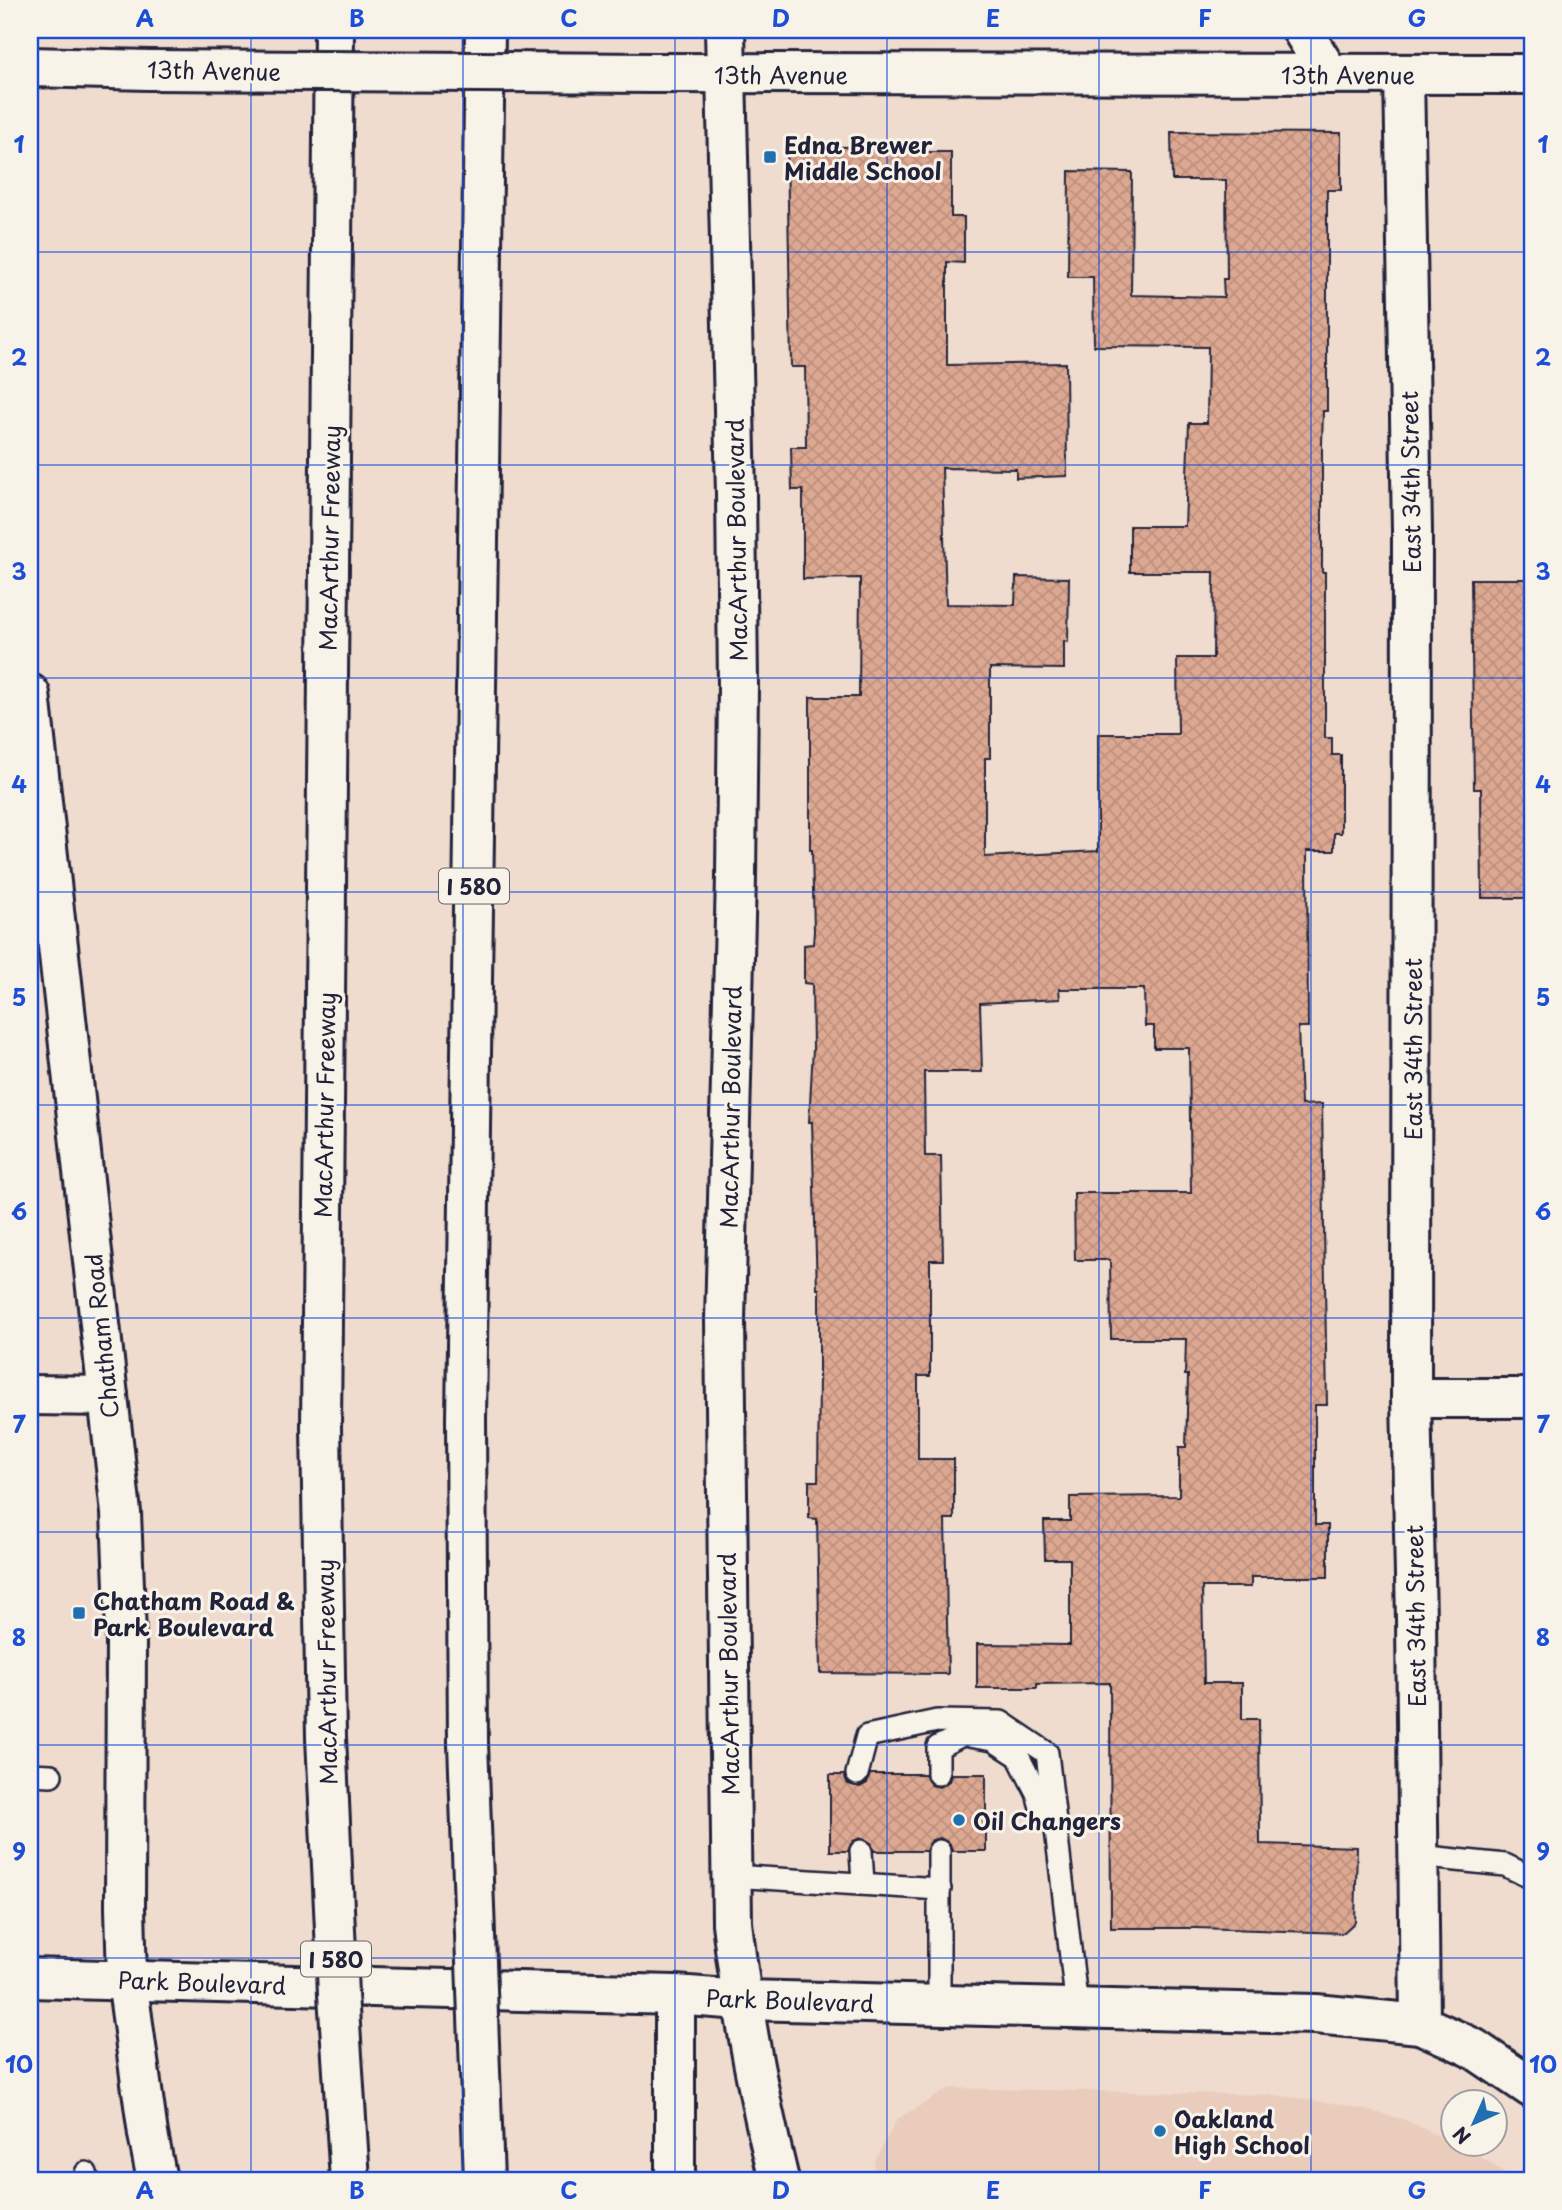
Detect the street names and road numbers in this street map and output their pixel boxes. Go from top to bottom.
street label: 13th Avenue [147,51,281,89]
street label: 13th Avenue [714,57,848,92]
street label: 13th Avenue [1281,57,1415,92]
street label: East 34th Street [1391,390,1429,574]
street label: MacArthur Boulevard [716,418,756,662]
street label: MacArthur Freeway [310,425,348,651]
road number: I 580 [439,868,509,903]
street label: East 34th Street [1395,958,1430,1140]
street label: MacArthur Boulevard [710,985,750,1229]
street label: MacArthur Freeway [305,992,343,1218]
street label: Chatham Road [75,1252,127,1420]
street label: East 34th Street [1396,1524,1434,1708]
street label: MacArthur Boulevard [708,1552,748,1796]
street label: MacArthur Freeway [307,1559,345,1785]
road number: I 580 [301,1941,371,1976]
street label: Park Boulevard [117,1962,287,2002]
street label: Park Boulevard [705,1980,875,2020]

